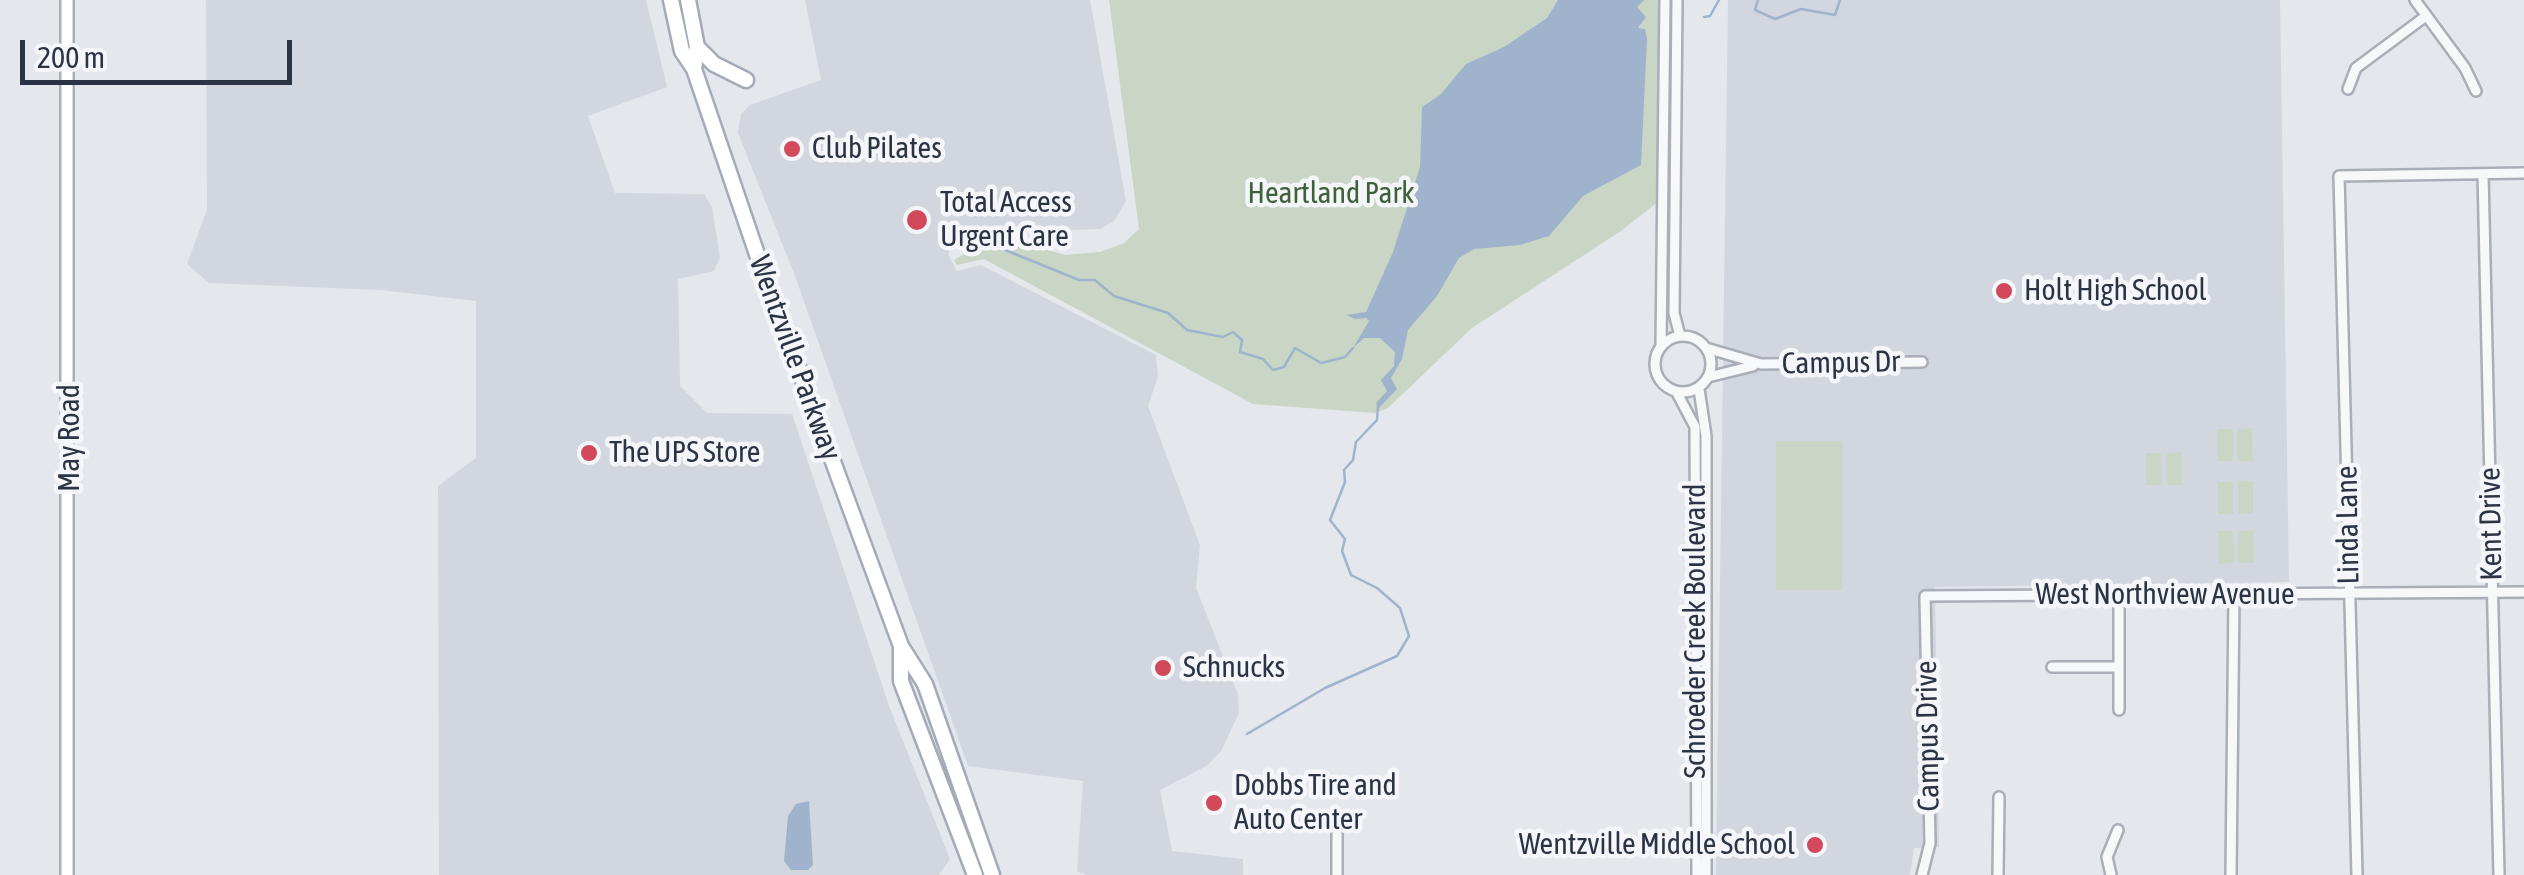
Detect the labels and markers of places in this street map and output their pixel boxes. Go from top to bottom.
place label: Club Pilates [812,131,942,167]
marker: Club Pilates [781,138,803,160]
place label: Total Access Urgent Care [940,185,1072,256]
marker: Total Access Urgent Care [904,207,930,233]
place label: Holt High School [2024,273,2207,309]
marker: Holt High School [1993,280,2015,302]
place label: The UPS Store [609,435,760,471]
marker: The UPS Store [578,442,600,464]
place label: Schnucks [1183,650,1285,686]
marker: Schnucks [1152,657,1174,679]
place label: Dobbs Tire and Auto Center [1234,768,1397,838]
marker: Dobbs Tire and Auto Center [1203,792,1225,814]
place label: Wentzville Middle School [1519,827,1795,863]
marker: Wentzville Middle School [1804,834,1826,856]

